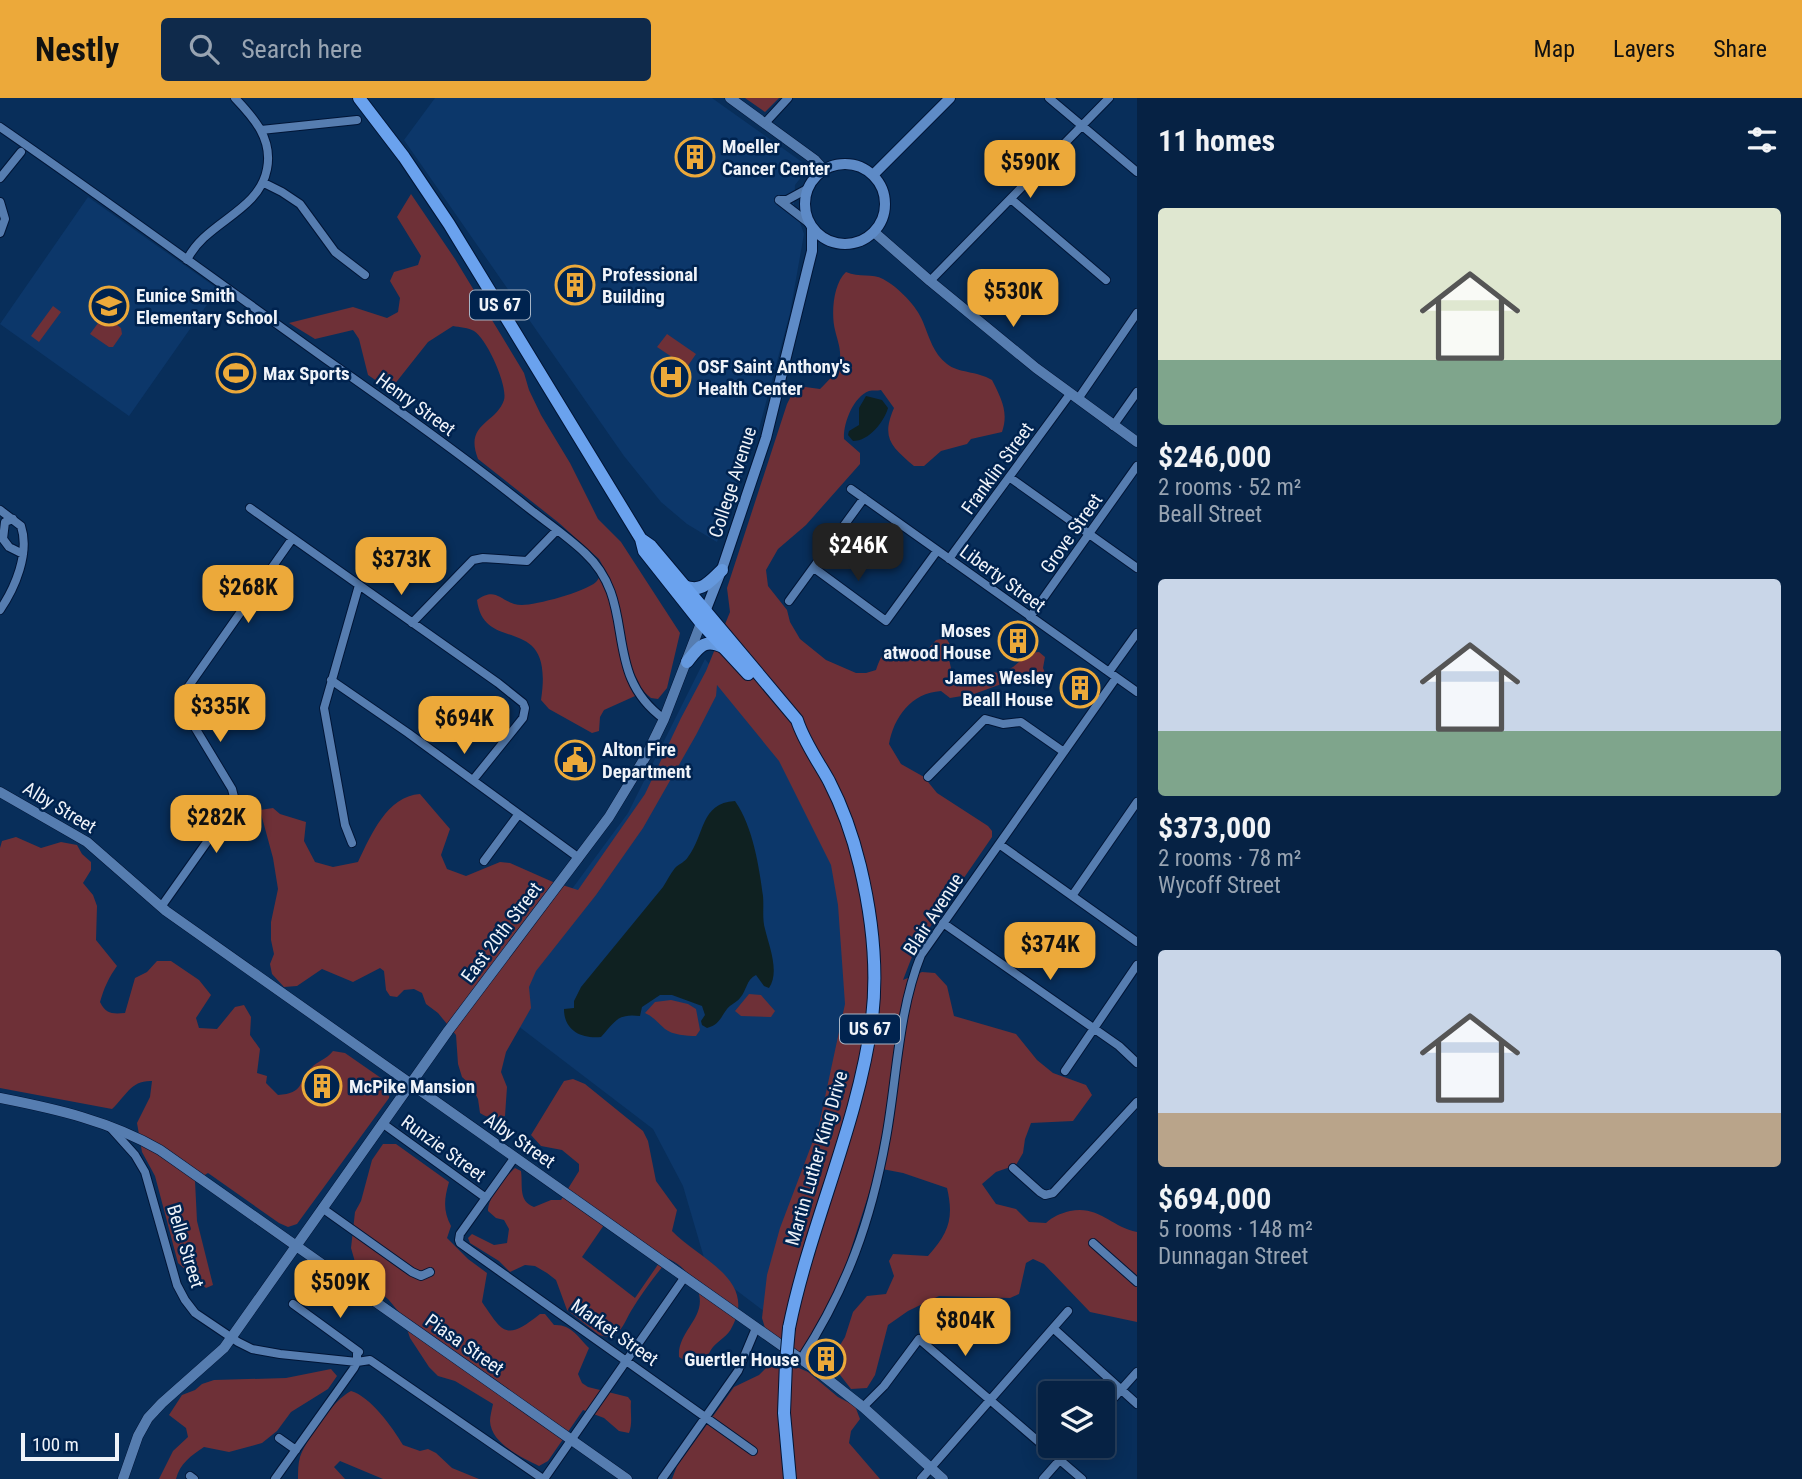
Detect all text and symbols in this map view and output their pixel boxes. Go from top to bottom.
search box [161,18,651,81]
text: Nestly [35,30,119,69]
icon: search [185,30,223,68]
text: Search here [241,34,362,64]
text: Map [1534,35,1575,63]
text: Layers [1613,35,1675,63]
text: Share [1713,35,1767,63]
icon: filters [1743,121,1781,159]
text: 11 homes [1158,123,1275,158]
place label: Moeller Cancer Center [722,135,830,180]
building icon: Moeller Cancer Center [674,136,716,178]
pin: $590K [981,140,1079,200]
text: $590K [1000,149,1060,176]
icon: home [1407,253,1533,379]
place label: Professional Building [602,263,698,308]
building icon: Professional Building [554,264,596,306]
pin: $530K [964,270,1062,329]
text: $530K [983,278,1043,305]
place label: Eunice Smith Elementary School [136,284,278,329]
school or university icon: Eunice Smith Elementary School [88,285,130,327]
road number: US 67 [470,290,530,320]
sports icon: Max Sports [215,352,257,394]
place label: OSF Saint Anthony's Health Center [698,355,850,400]
hospital icon: OSF Saint Anthony's Health Center [650,356,692,398]
place label: Max Sports [263,362,350,385]
street label: Henry Street [371,368,460,441]
street label: Franklin Street [956,418,1038,519]
street label: College Avenue [704,424,761,541]
text: $246,000 [1158,439,1271,474]
text: 2 rooms · 52 m² [1158,474,1301,501]
street label: Grove Street [1036,489,1107,578]
text: Beall Street [1158,501,1262,528]
pin: $246K [809,524,907,583]
text: $246K [828,532,888,559]
pin: $373K [352,538,450,597]
street label: Liberty Street [955,540,1050,617]
text: $373K [371,546,431,573]
pin: $268K [199,566,297,625]
text: $268K [218,574,278,601]
place label: Moses atwood House [883,619,991,664]
building icon: Moses atwood House [997,620,1039,662]
icon: home [1407,624,1533,750]
place label: James Wesley Beall House [945,666,1054,711]
building icon: James Wesley Beall House [1059,667,1101,709]
pin: $335K [171,684,269,744]
text: $335K [190,693,250,720]
pin: $694K [415,696,513,756]
text: $694K [434,705,494,732]
place label: Alton Fire Department [602,738,691,783]
public building icon: Alton Fire Department [554,739,596,781]
street label: Alby Street [19,777,101,838]
pin: $282K [167,796,265,855]
text: $282K [186,804,246,831]
text: $373,000 [1158,810,1271,845]
text: 2 rooms · 78 m² [1158,845,1301,872]
street label: Blair Avenue [898,869,968,960]
text: Wycoff Street [1158,872,1281,899]
street label: East 20th Street [456,878,547,987]
pin: $374K [1001,922,1099,982]
text: $374K [1020,931,1080,958]
icon: home [1407,995,1533,1121]
road number: US 67 [840,1014,900,1044]
building icon: McPike Mansion [301,1065,343,1107]
street label: Martin Luther King Drive [781,1068,852,1248]
place label: McPike Mansion [349,1075,475,1098]
street label: Alby Street [480,1108,560,1173]
street label: Runzie Street [397,1110,490,1187]
text: $694,000 [1158,1181,1271,1216]
street label: Belle Street [162,1202,209,1291]
text: 5 rooms · 148 m² [1158,1216,1313,1243]
text: Dunnagan Street [1158,1243,1308,1270]
pin: $509K [291,1260,389,1320]
text: $509K [310,1269,370,1296]
street label: Market Street [567,1294,663,1371]
pin: $804K [916,1298,1014,1358]
text: $804K [935,1307,995,1334]
street label: Piasa Street [421,1309,508,1380]
building icon: Guertler House [805,1338,847,1380]
place label: Guertler House [684,1348,799,1371]
map controls [1038,1381,1115,1458]
button: layers [1038,1381,1115,1458]
scale bar [21,1430,119,1462]
text: 100 m [32,1433,79,1456]

